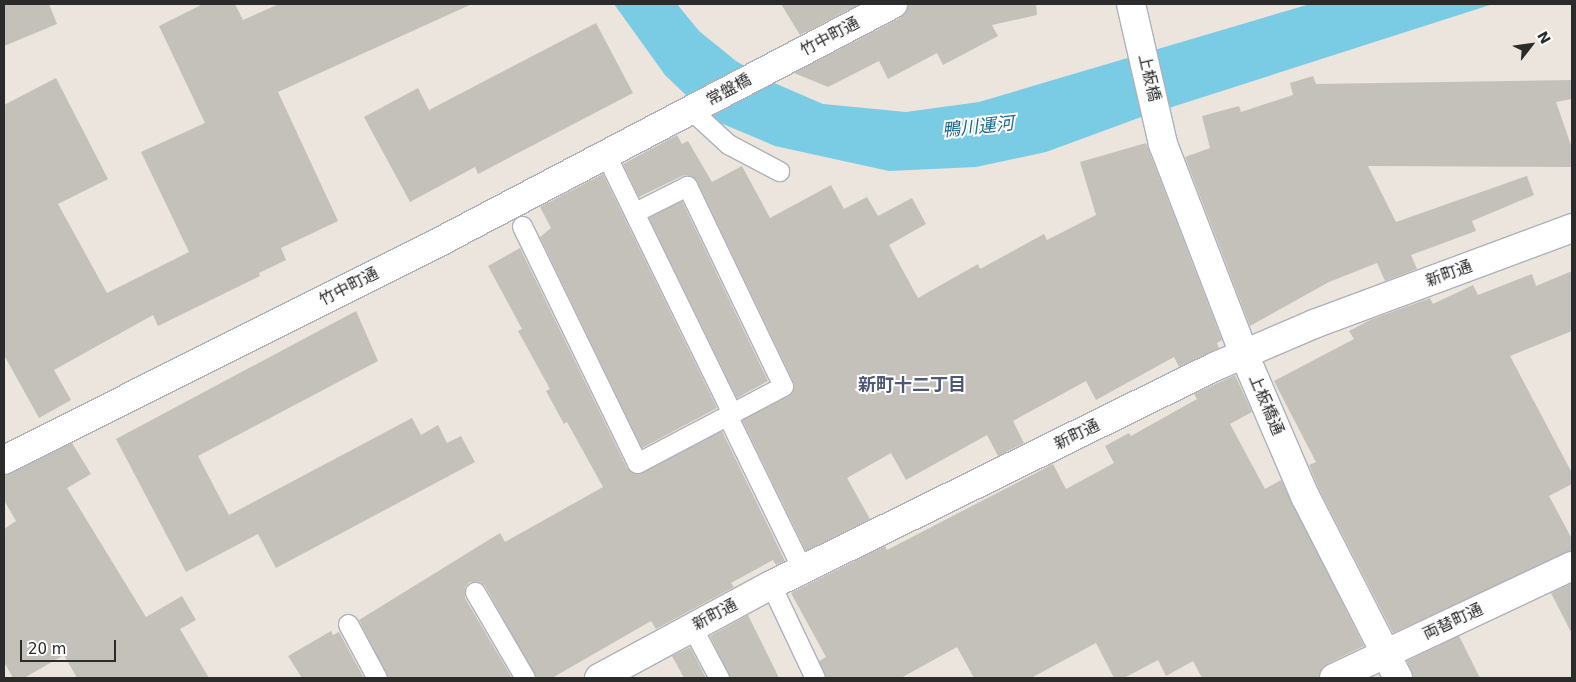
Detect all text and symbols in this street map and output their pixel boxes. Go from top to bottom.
street label: 竹中町通 [797,14,863,60]
north arrow [1506,20,1556,70]
text: N [1534,28,1554,47]
street label: 上板橋 [1134,52,1164,104]
street label: 常盤橋 [703,70,755,110]
water label: 鴨川運河 [941,112,1015,142]
street label: 新町通 [1423,257,1475,291]
street label: 竹中町通 [316,264,382,310]
street label: 上板橋通 [1245,372,1287,438]
district label: 新町十二丁目 [858,374,966,396]
street label: 新町通 [1051,416,1103,454]
street label: 新町通 [689,595,741,635]
street label: 両替町通 [1420,600,1486,644]
scale bar [22,630,119,662]
text: 20 m [28,640,66,658]

